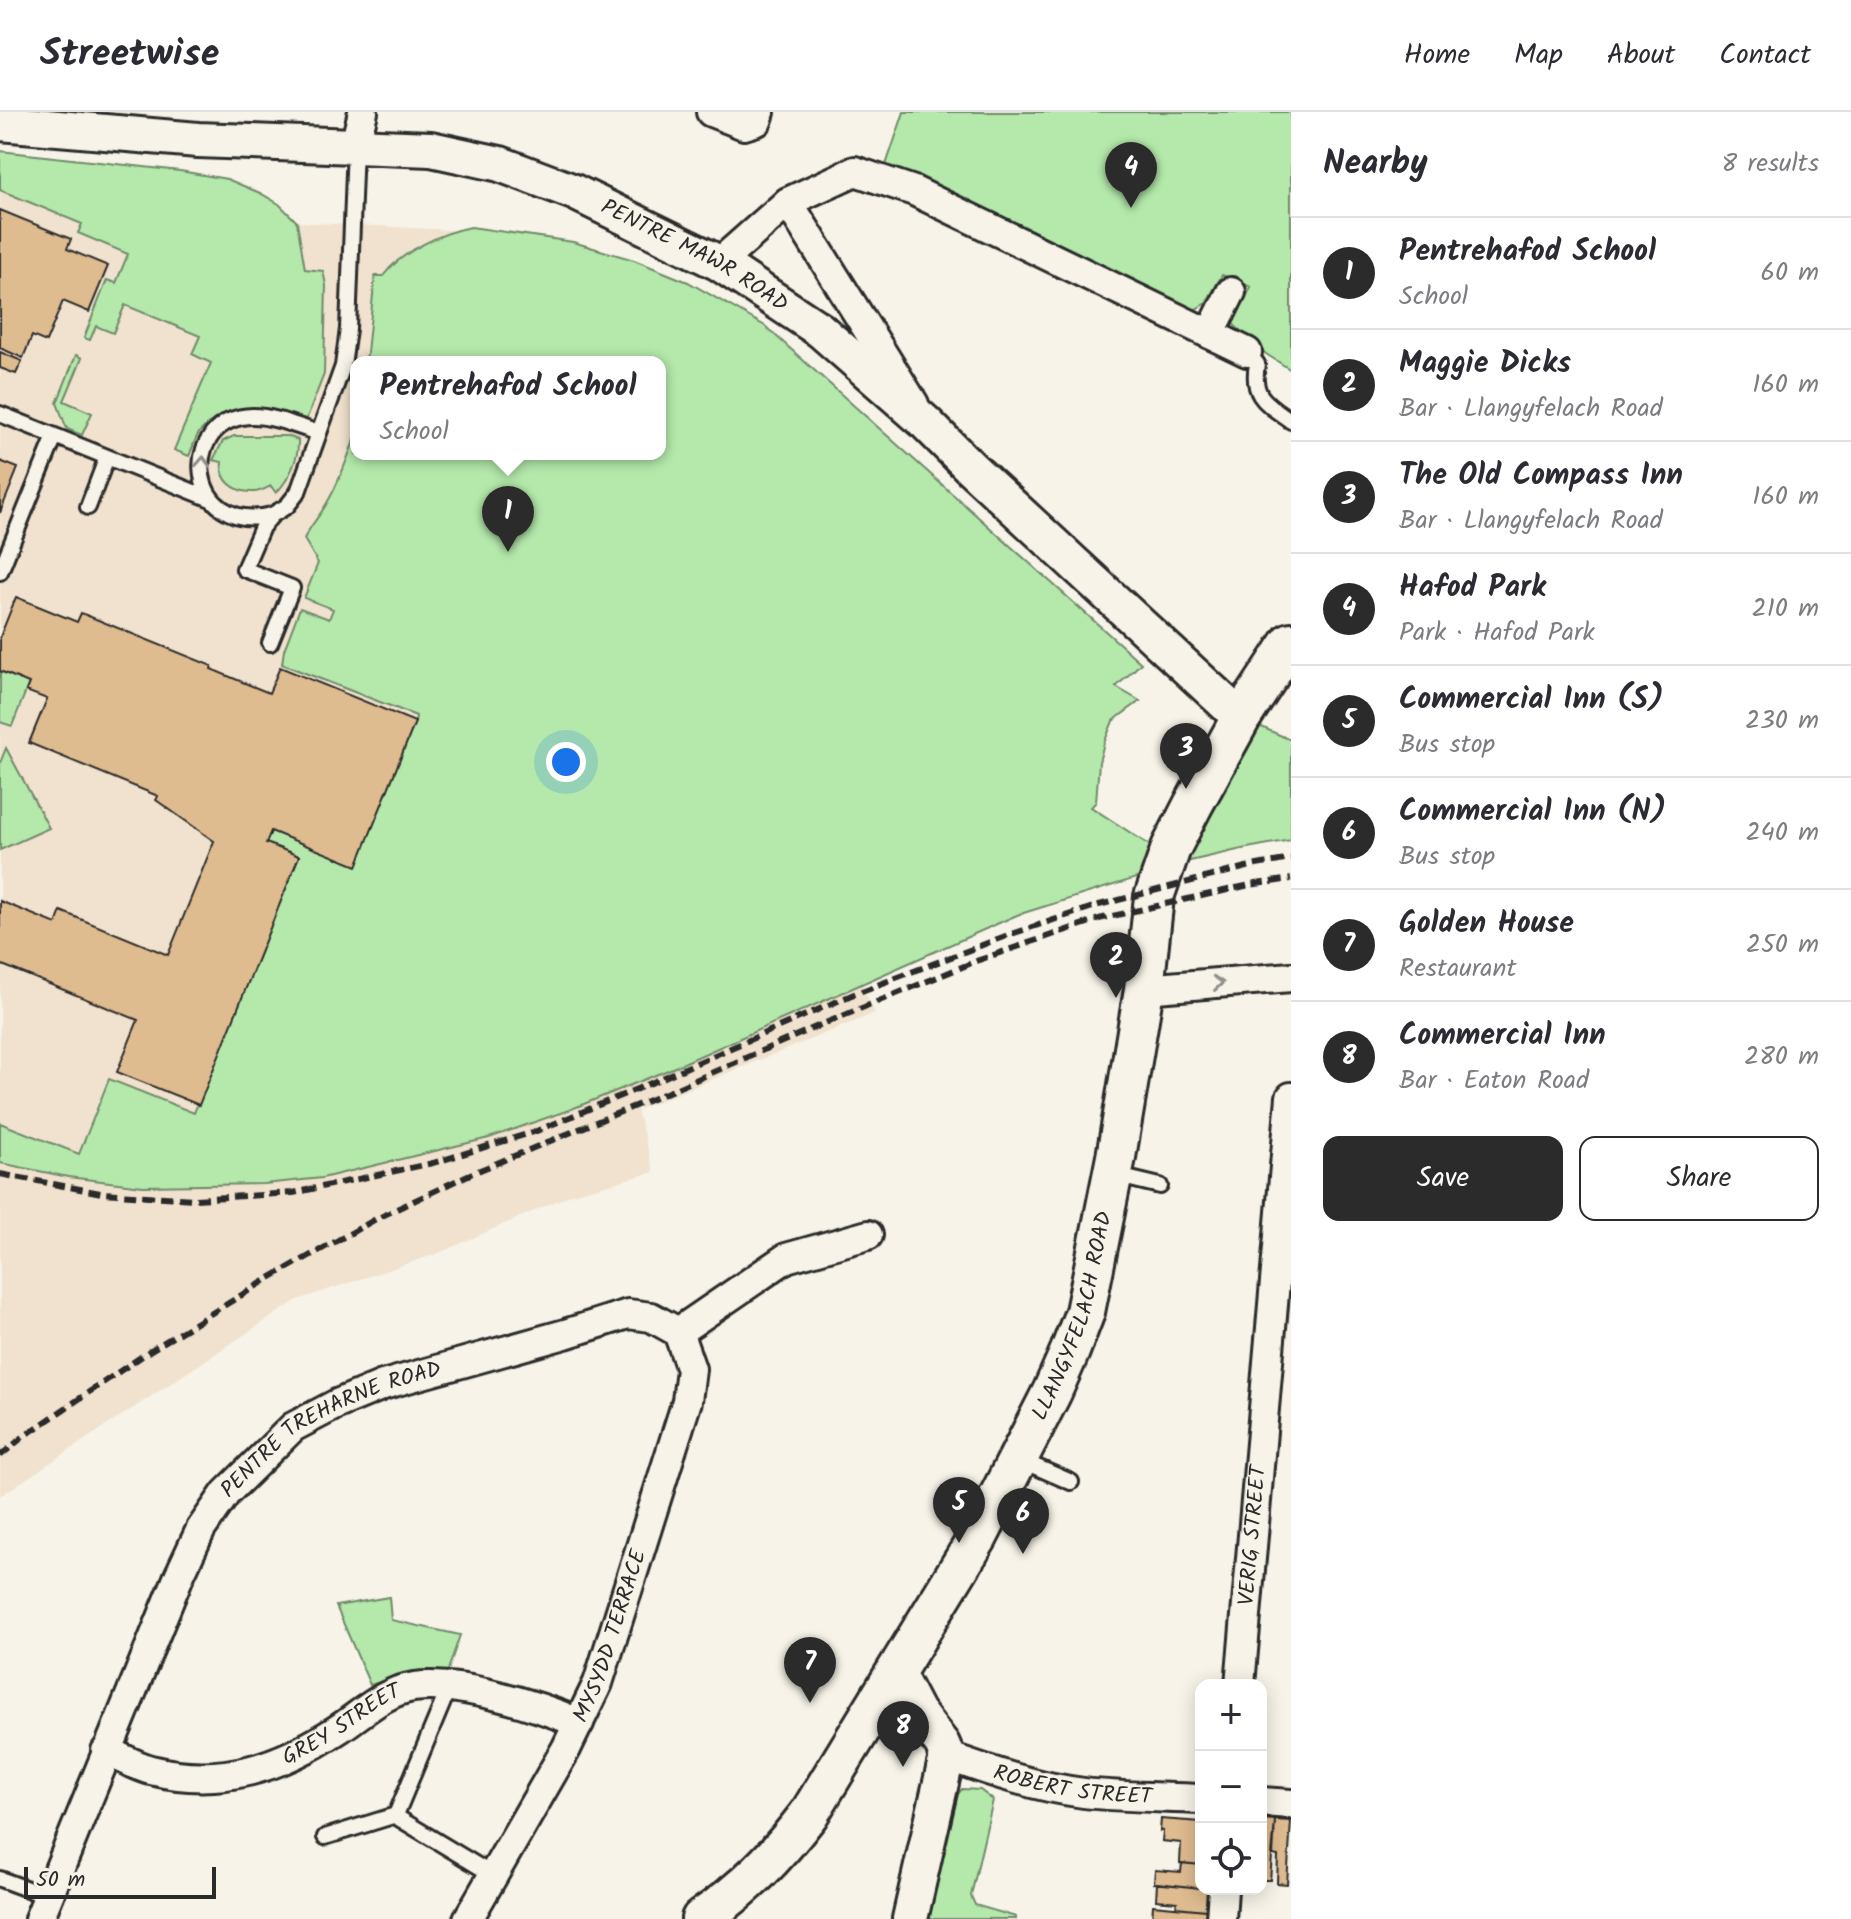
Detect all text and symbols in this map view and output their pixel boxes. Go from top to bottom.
text: Streetwise [40,25,219,85]
text: Home [1404,33,1470,78]
text: Map [1514,33,1563,78]
text: About [1607,33,1675,78]
text: Contact [1719,33,1811,78]
text: Nearby [1323,137,1428,191]
pin: 4 [1105,142,1157,208]
text: 8 results [1722,143,1819,185]
street label: PENTRE MAWR ROAD [595,190,795,322]
text: Pentrehafod School [1399,228,1656,276]
text: 1 [1345,252,1353,294]
text: 60 m [1760,252,1819,294]
text: School [1399,276,1468,318]
text: Maggie Dicks [1399,340,1571,388]
popup [350,356,666,460]
text: Pentrehafod School [380,363,636,411]
text: 2 [1341,364,1357,406]
text: 160 m [1752,364,1819,406]
text: Bar · Llangyfelach Road [1399,388,1663,430]
text: School [380,411,449,453]
text: The Old Compass Inn [1399,452,1683,500]
one-way arrow [194,456,211,469]
text: 3 [1342,476,1356,518]
text: 160 m [1752,476,1819,518]
pin: 1 [482,486,534,552]
text: Bar · Llangyfelach Road [1399,500,1663,542]
text: Hafod Park [1399,564,1546,612]
text: 4 [1342,588,1356,630]
text: 210 m [1752,588,1819,630]
text: Park · Hafod Park [1399,612,1595,654]
text: Commercial Inn (S) [1399,676,1664,724]
text: 5 [1342,700,1356,742]
text: 230 m [1745,700,1819,742]
pin: 3 [1160,723,1212,789]
text: Bus stop [1399,724,1495,766]
your location [546,742,586,782]
text: Commercial Inn (N) [1399,788,1666,836]
text: 6 [1342,812,1356,854]
text: 240 m [1745,812,1819,854]
text: Bus stop [1399,836,1495,878]
text: Golden House [1399,900,1574,948]
text: 7 [1343,924,1355,966]
text: 250 m [1746,924,1819,966]
pin: 2 [1090,932,1142,998]
text: Restaurant [1399,948,1516,990]
one-way arrow [1212,975,1225,992]
text: Commercial Inn [1399,1012,1606,1060]
text: 8 [1341,1036,1357,1078]
text: 280 m [1744,1036,1819,1078]
text: Bar · Eaton Road [1399,1060,1589,1102]
button: Save [1323,1136,1563,1221]
button: Share [1579,1136,1819,1221]
street label: LLANGYFELACH ROAD [1023,1208,1122,1427]
street label: PENTRE TREHARNE ROAD [212,1352,445,1507]
street label: VERIG STREET [1229,1462,1277,1607]
pin: 5 [933,1477,985,1543]
pin: 6 [997,1488,1049,1554]
street label: MYSYDD TERRACE [564,1544,657,1729]
pin: 7 [784,1637,836,1703]
street label: GREY STREET [277,1673,408,1775]
map controls [1195,1679,1267,1895]
button: + [1195,1679,1267,1751]
pin: 8 [877,1701,929,1767]
button: − [1195,1751,1267,1823]
street label: ROBERT STREET [989,1755,1155,1815]
button: locate [1195,1823,1267,1895]
scale bar [24,1863,216,1899]
text: 50 m [36,1863,85,1898]

